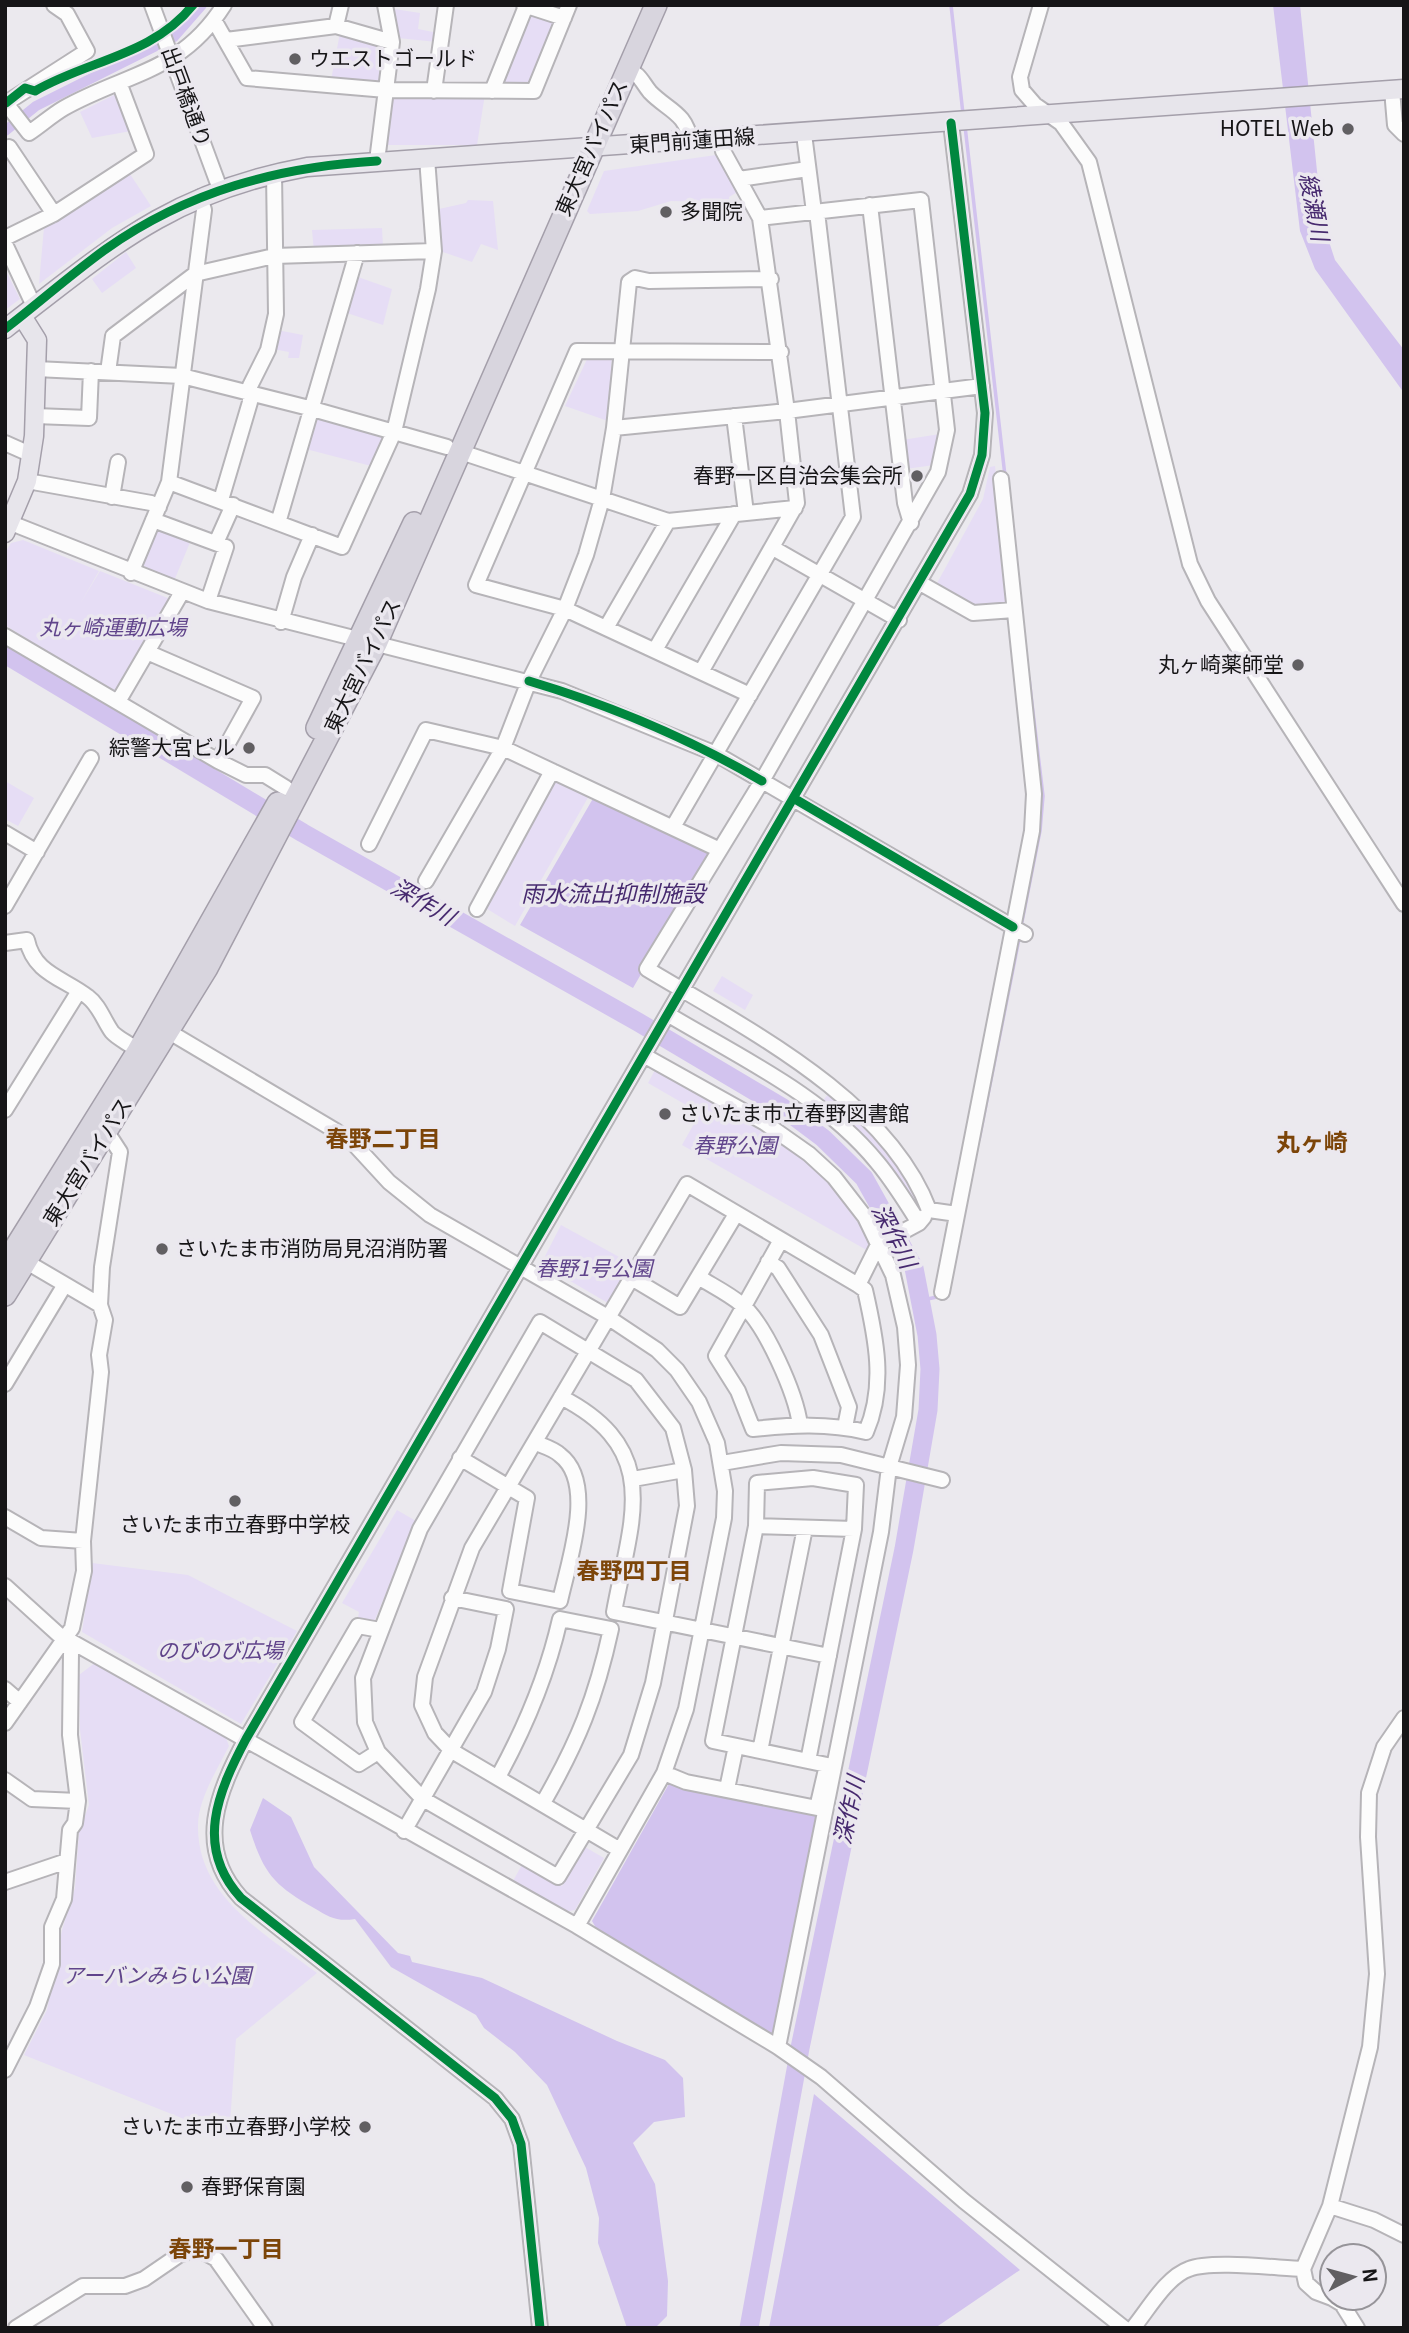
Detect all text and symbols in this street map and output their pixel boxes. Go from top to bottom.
street label: 出戸橋通り [156,42,220,151]
place label: ウエストゴールド [309,42,477,72]
marker: ウエストゴールド [287,51,303,67]
street label: 東大宮バイパス [547,74,634,220]
place label: HOTEL Web [1220,112,1334,142]
street label: 東門前蓮田線 [628,120,756,158]
marker: HOTEL Web [1340,121,1356,137]
water label: 綾瀬川 [1293,170,1340,247]
place label: 多聞院 [680,195,743,225]
marker: 多聞院 [658,204,674,220]
place label: 春野一区自治会集会所 [693,459,903,489]
marker: 春野一区自治会集会所 [909,468,925,484]
street label: 東大宮バイパス [316,593,407,738]
park label: 丸ヶ崎運動広場 [40,611,188,641]
place label: 丸ヶ崎薬師堂 [1158,648,1284,678]
marker: 丸ヶ崎薬師堂 [1290,657,1306,673]
place label: 綜警大宮ビル [109,731,235,761]
marker: 綜警大宮ビル [241,740,257,756]
water label: 深作川 [386,868,465,934]
water label: 雨水流出抑制施設 [521,875,708,909]
street label: 東大宮バイパス [35,1091,138,1231]
place label: さいたま市立春野図書館 [679,1097,909,1127]
marker: さいたま市立春野図書館 [657,1106,673,1122]
district label: 春野二丁目 [326,1120,441,1154]
district label: 丸ヶ崎 [1276,1123,1348,1158]
park label: 春野公園 [693,1129,780,1159]
water label: 深作川 [865,1197,928,1276]
place label: さいたま市消防局見沼消防署 [176,1232,448,1262]
marker: さいたま市消防局見沼消防署 [154,1241,170,1257]
park label: 春野1号公園 [536,1252,655,1282]
marker: さいたま市立春野中学校 [227,1493,243,1509]
place label: さいたま市立春野中学校 [120,1508,350,1538]
district label: 春野四丁目 [577,1552,692,1586]
park label: のびのび広場 [157,1634,285,1664]
water label: 深作川 [823,1769,871,1847]
park label: アーバンみらい公園 [63,1959,254,1989]
place label: さいたま市立春野小学校 [121,2110,351,2140]
marker: さいたま市立春野小学校 [357,2119,373,2135]
place label: 春野保育園 [201,2170,306,2200]
marker: 春野保育園 [179,2179,195,2195]
district label: 春野一丁目 [169,2230,284,2264]
north arrow [1318,2242,1388,2312]
text: N [1357,2267,1386,2284]

